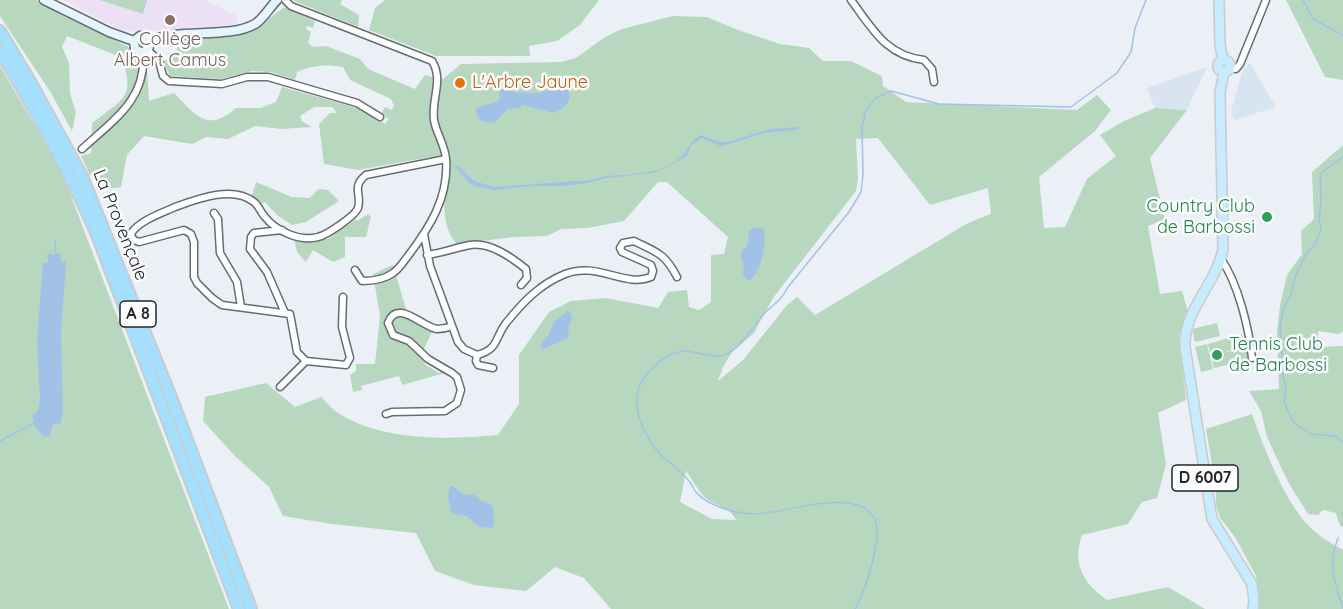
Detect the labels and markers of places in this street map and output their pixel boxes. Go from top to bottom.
marker: Collège Albert Camus [163,13,177,27]
place label: Collège Albert Camus [114,29,226,72]
place label: L'Arbre Jaune [472,72,588,94]
marker: L'Arbre Jaune [453,76,467,90]
place label: Country Club de Barbossi [1147,196,1255,238]
marker: Country Club de Barbossi [1260,210,1274,224]
place label: Tennis Club de Barbossi [1229,334,1327,376]
marker: Tennis Club de Barbossi [1210,348,1224,362]

